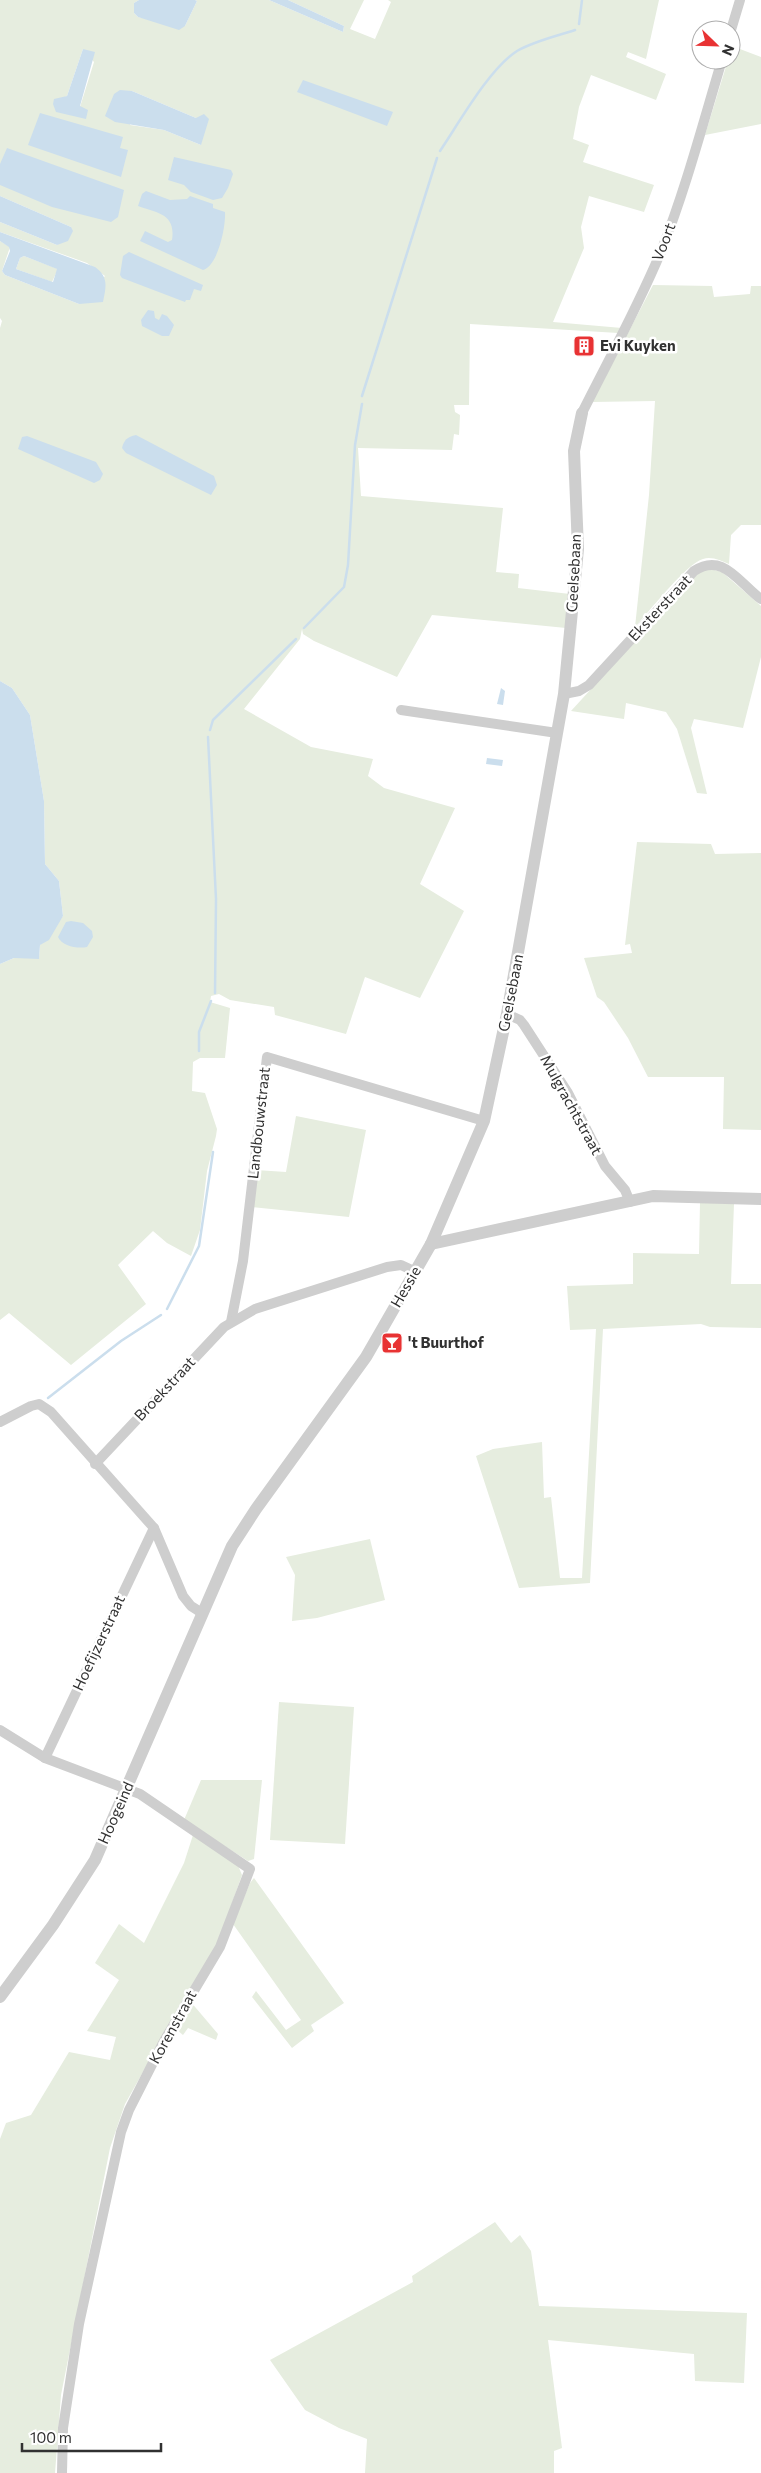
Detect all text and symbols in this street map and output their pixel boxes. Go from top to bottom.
north arrow [691,20,741,70]
text: N [719,42,738,58]
street label: Voort [648,220,679,263]
building icon: Evi Kuyken [572,334,596,358]
place label: Evi Kuyken [600,336,676,354]
street label: Geelsebaan [562,533,584,613]
street label: Eksterstraat [624,570,695,644]
street label: Geelsebaan [494,953,526,1033]
street label: Mulgrachtstraat [537,1052,607,1157]
street label: Landbouwstraat [243,1066,273,1180]
street label: Hessie [386,1263,424,1310]
bar icon: 't Buurthof [380,1331,404,1355]
place label: 't Buurthof [408,1333,485,1351]
street label: Broekstraat [130,1353,198,1424]
street label: Hoefijzerstraat [68,1592,128,1693]
street label: Hoogeind [93,1779,137,1846]
street label: Korenstraat [145,1987,200,2066]
scale bar [22,2420,161,2452]
text: 100 m [30,2428,72,2446]

